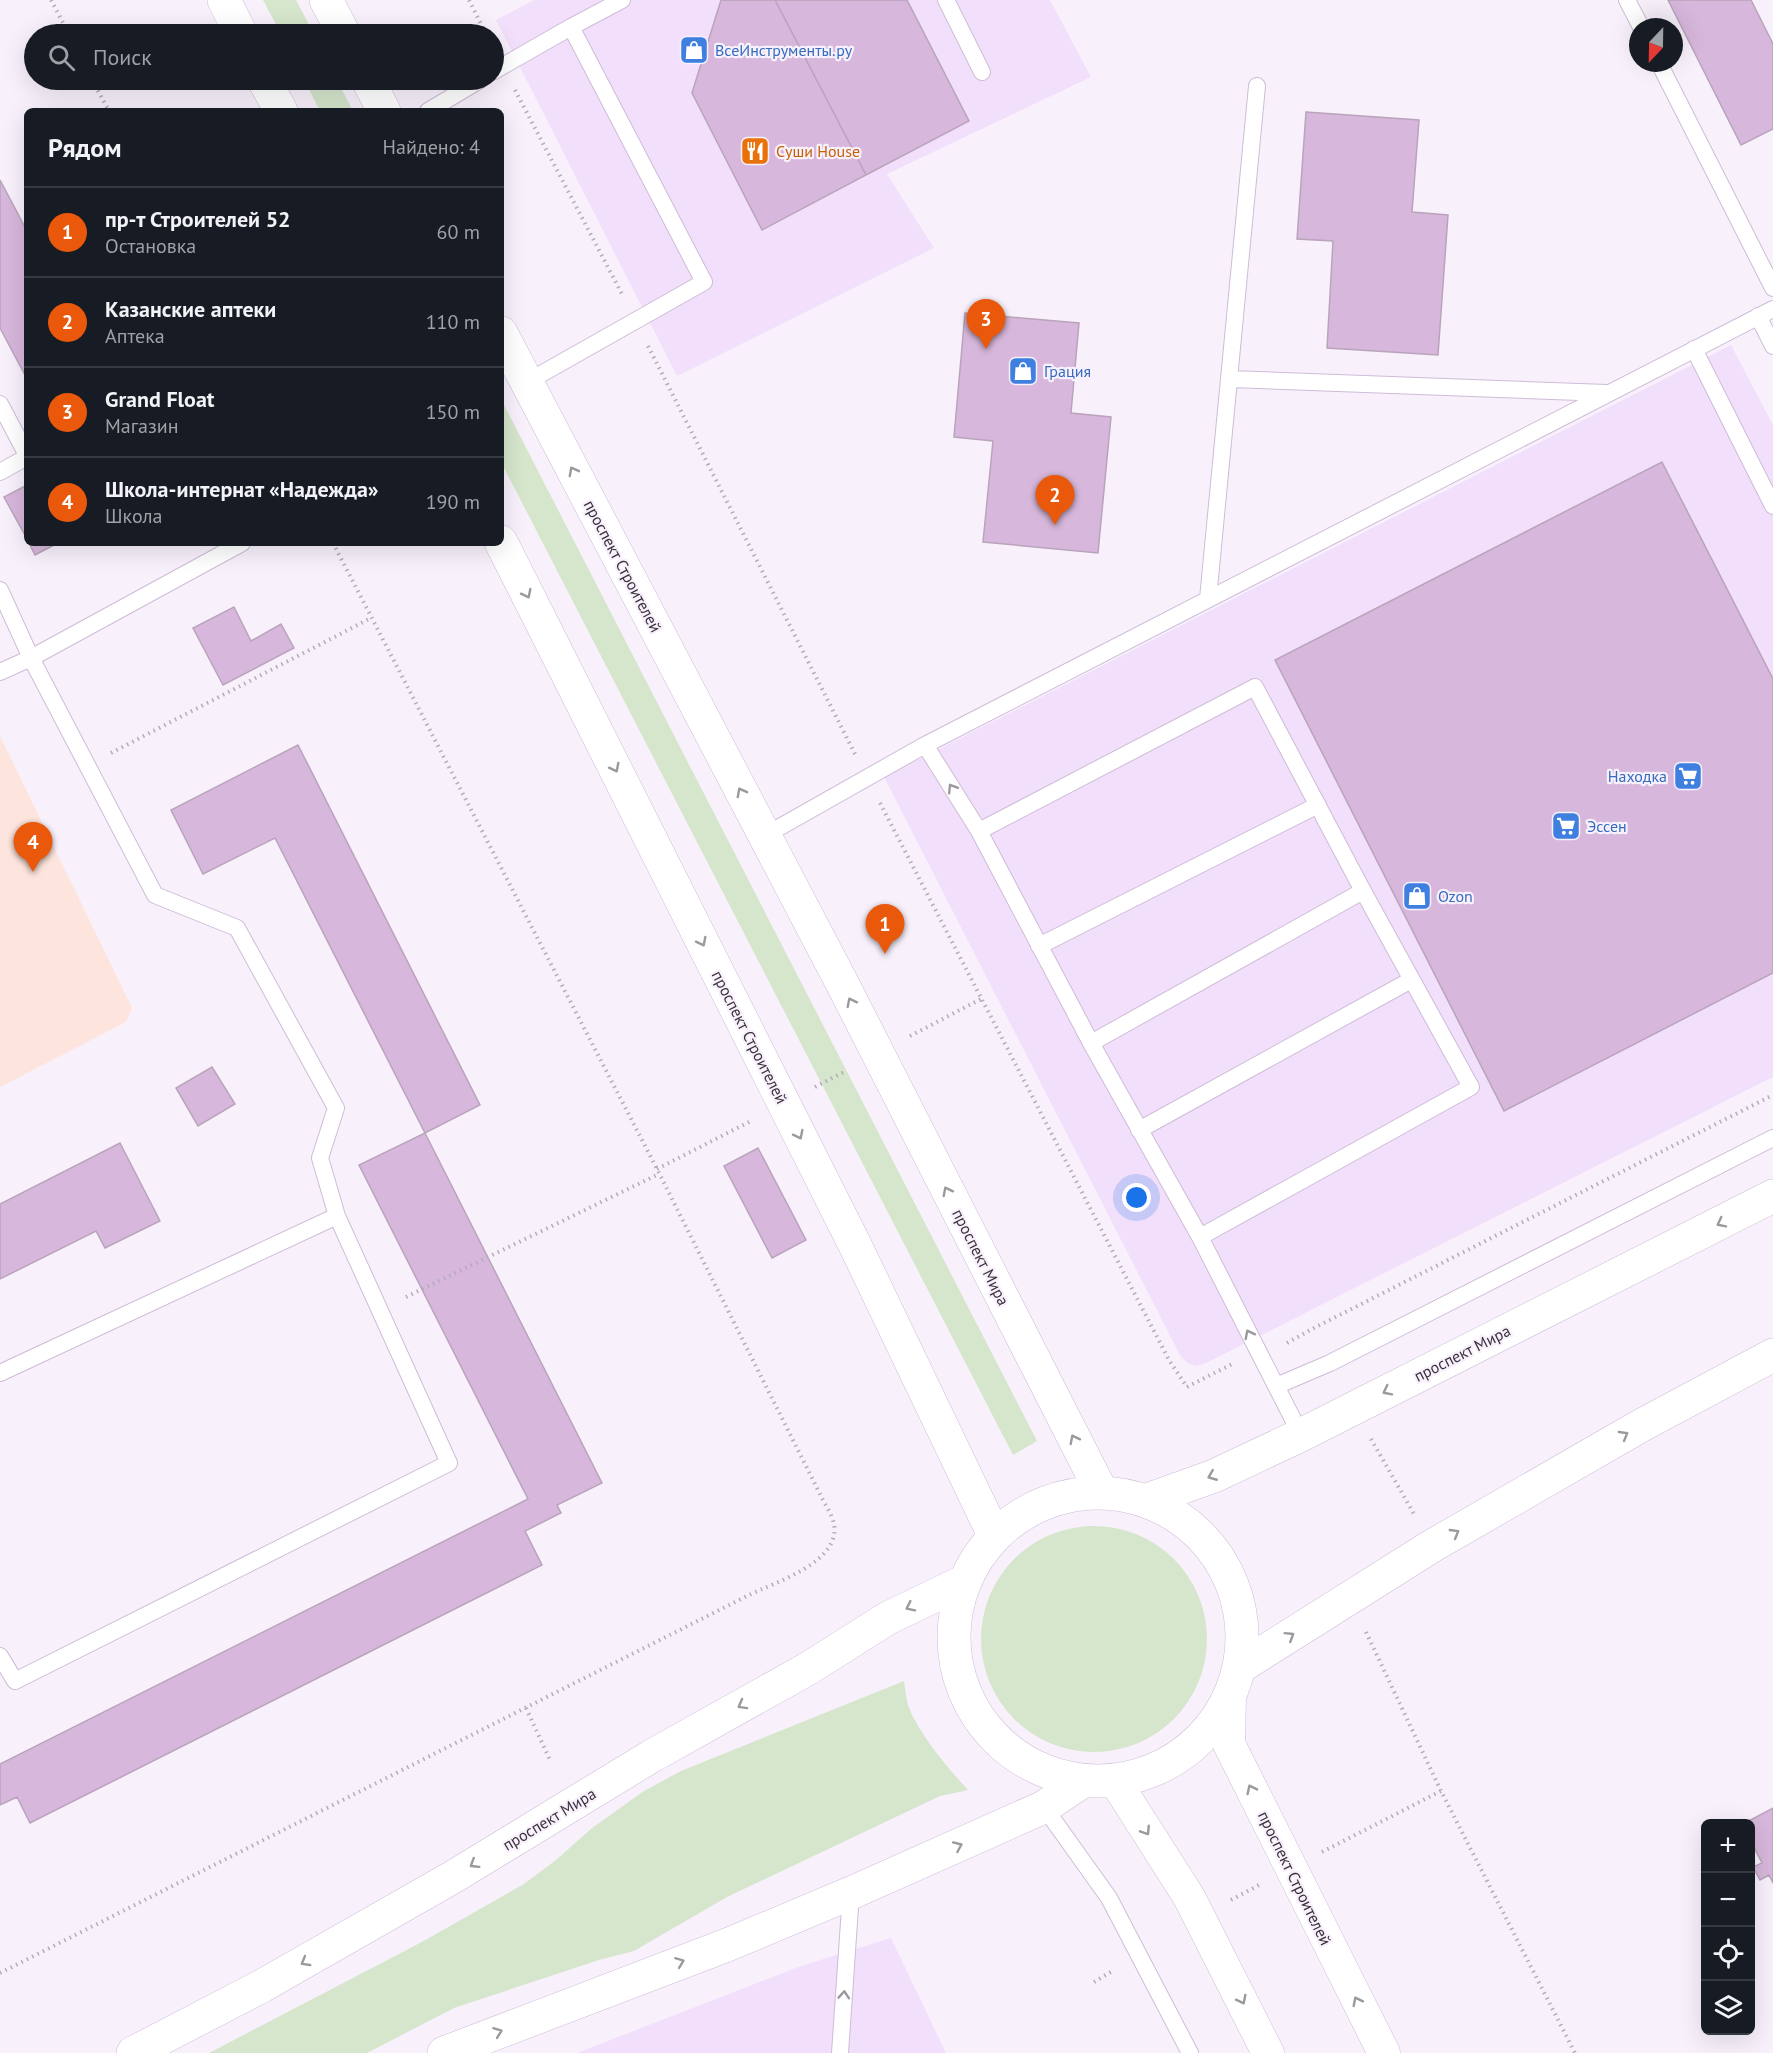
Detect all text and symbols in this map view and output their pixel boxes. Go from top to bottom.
north arrow [1629,18,1683,72]
search box [24,24,504,90]
shop icon: ВсеИнструменты.ру [678,34,710,66]
place label: ВсеИнструменты.ру [715,40,853,60]
icon: search [45,41,78,74]
text: Поиск [93,43,152,71]
text: Рядом [48,131,122,164]
text: Найдено: 4 [383,134,480,160]
restaurant icon: Суши House [739,135,771,167]
place label: Суши House [776,141,860,161]
text: пр-т Строителей 52 [105,205,291,233]
text: 1 [62,219,73,245]
text: 60 m [437,219,480,245]
text: Остановка [105,233,196,259]
text: Казанские аптеки [105,295,276,323]
pin: 3 [966,300,1006,349]
text: 2 [62,309,73,335]
text: 110 m [426,309,480,335]
text: Аптека [105,323,165,349]
shop icon: Грация [1007,355,1039,387]
place label: Грация [1044,361,1091,381]
text: Grand Float [105,385,215,413]
text: 3 [62,399,73,425]
text: 150 m [426,399,480,425]
text: Магазин [105,413,179,439]
one-way arrow [569,466,580,477]
text: Школа-интернат «Надежда» [105,475,379,503]
pin: 2 [1036,476,1074,525]
text: 4 [62,489,73,515]
text: 190 m [426,489,480,515]
street label: проспект Строителей [580,497,666,635]
text: Школа [105,503,162,529]
one-way arrow [520,587,532,598]
supermarket icon: Находка [1672,760,1704,792]
one-way arrow [608,762,619,772]
place label: Находка [1608,766,1667,786]
one-way arrow [947,784,959,794]
one-way arrow [737,788,748,799]
supermarket icon: Эссен [1550,810,1582,842]
place label: Эссен [1587,816,1627,836]
pin: 4 [14,822,52,872]
shop icon: Ozon [1401,880,1433,912]
place label: Ozon [1438,886,1473,906]
pin: 1 [866,904,904,954]
one-way arrow [695,936,707,947]
street label: проспект Строителей [708,967,792,1107]
one-way arrow [847,998,858,1009]
one-way arrow [792,1129,804,1140]
your location [1122,1183,1151,1212]
one-way arrow [943,1187,954,1197]
street label: проспект Мира [948,1205,1014,1309]
one-way arrow [1716,1215,1727,1227]
street label: проспект Мира [1410,1320,1514,1386]
one-way arrow [1245,1330,1256,1340]
one-way arrow [1383,1384,1394,1396]
one-way arrow [1618,1431,1628,1442]
one-way arrow [1070,1435,1082,1446]
one-way arrow [1207,1469,1218,1482]
one-way arrow [1449,1528,1460,1540]
one-way arrow [906,1600,917,1611]
one-way arrow [1284,1631,1294,1643]
one-way arrow [738,1698,748,1710]
street label: проспект Мира [499,1783,599,1855]
one-way arrow [1247,1785,1259,1796]
street label: проспект Строителей [1254,1808,1336,1948]
map controls [1701,1819,1755,2035]
button: + [1701,1819,1755,1873]
one-way arrow [1139,1824,1150,1835]
one-way arrow [951,1841,962,1853]
one-way arrow [470,1857,480,1869]
button: − [1701,1873,1755,1927]
button: locate [1701,1927,1755,1981]
one-way arrow [301,1954,311,1966]
one-way arrow [675,1957,685,1970]
button: layers [1701,1981,1755,2035]
one-way arrow [837,1990,850,1999]
one-way arrow [1234,1994,1246,2005]
one-way arrow [1353,1996,1365,2007]
one-way arrow [492,2027,503,2039]

